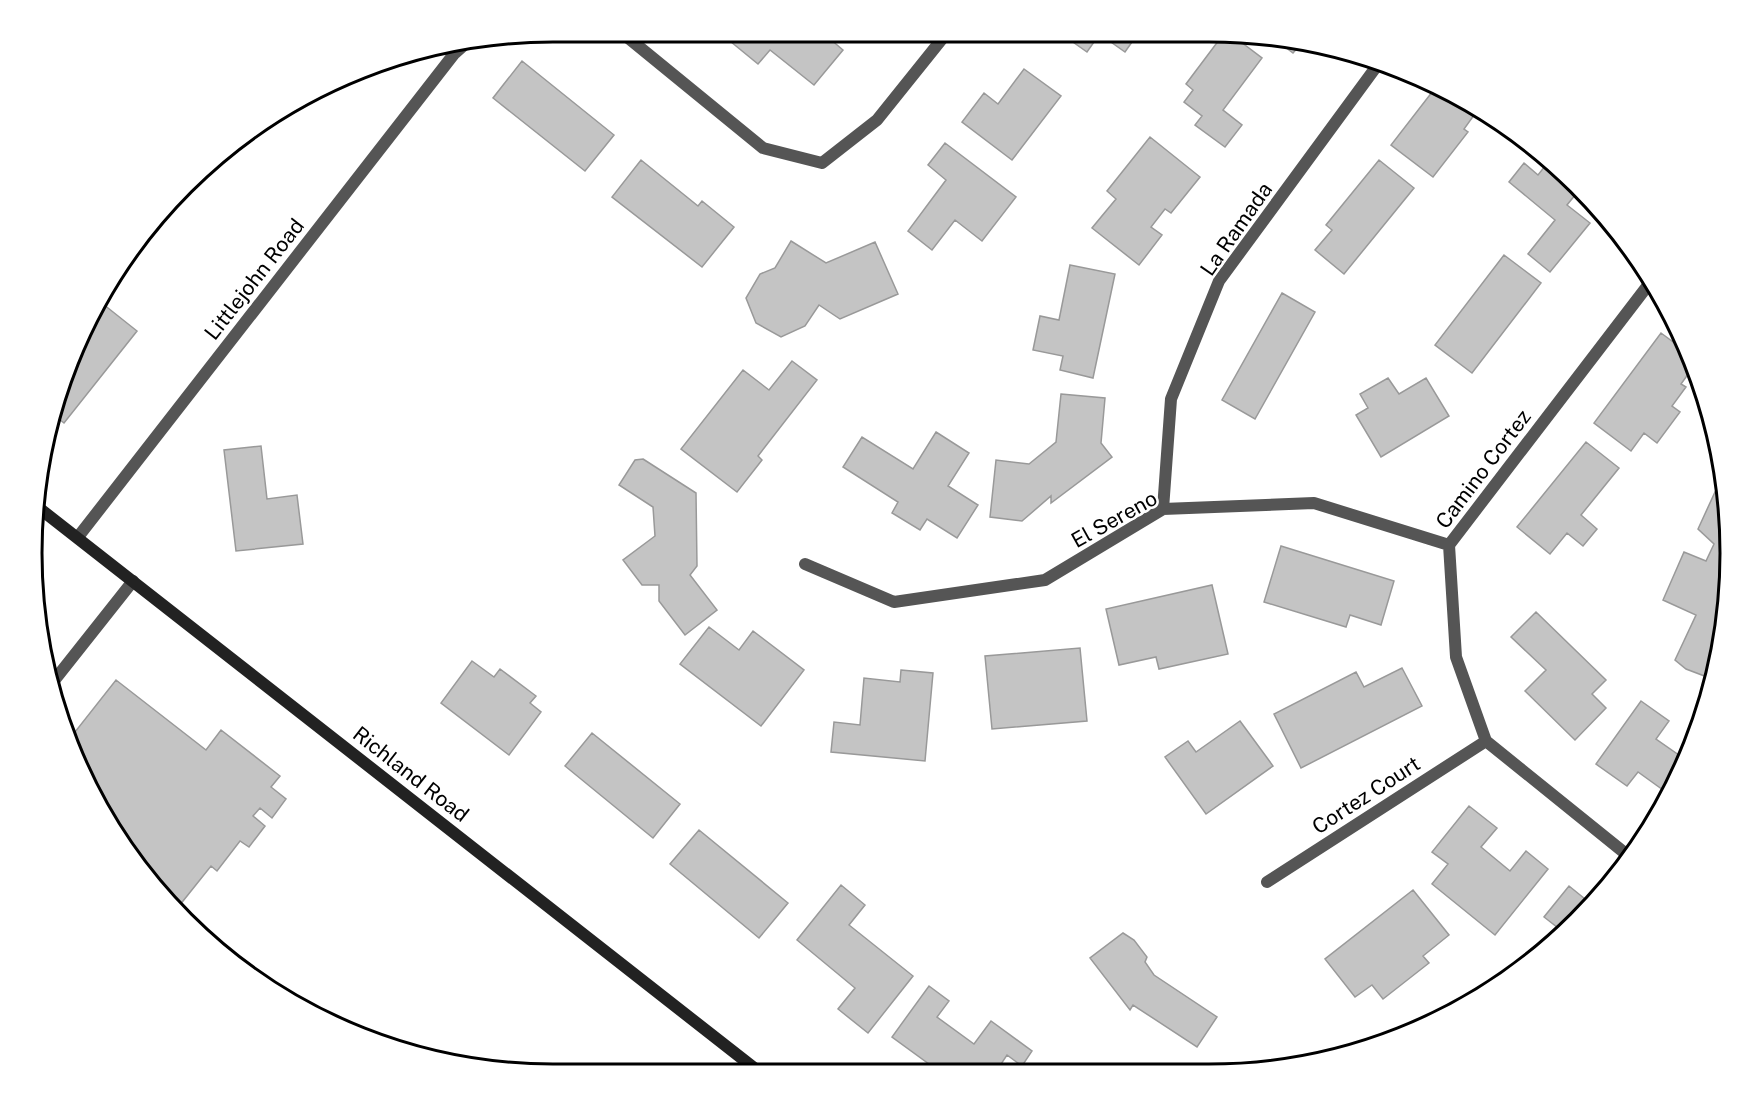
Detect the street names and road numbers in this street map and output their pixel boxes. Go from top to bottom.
street label: La Ramada [1195,178,1277,280]
street label: Littlejohn Road [199,213,309,345]
street label: Camino Cortez [1430,405,1536,533]
street label: El Sereno [1067,485,1161,553]
street label: Richland Road [348,721,474,827]
street label: Cortez Court [1307,751,1425,839]

